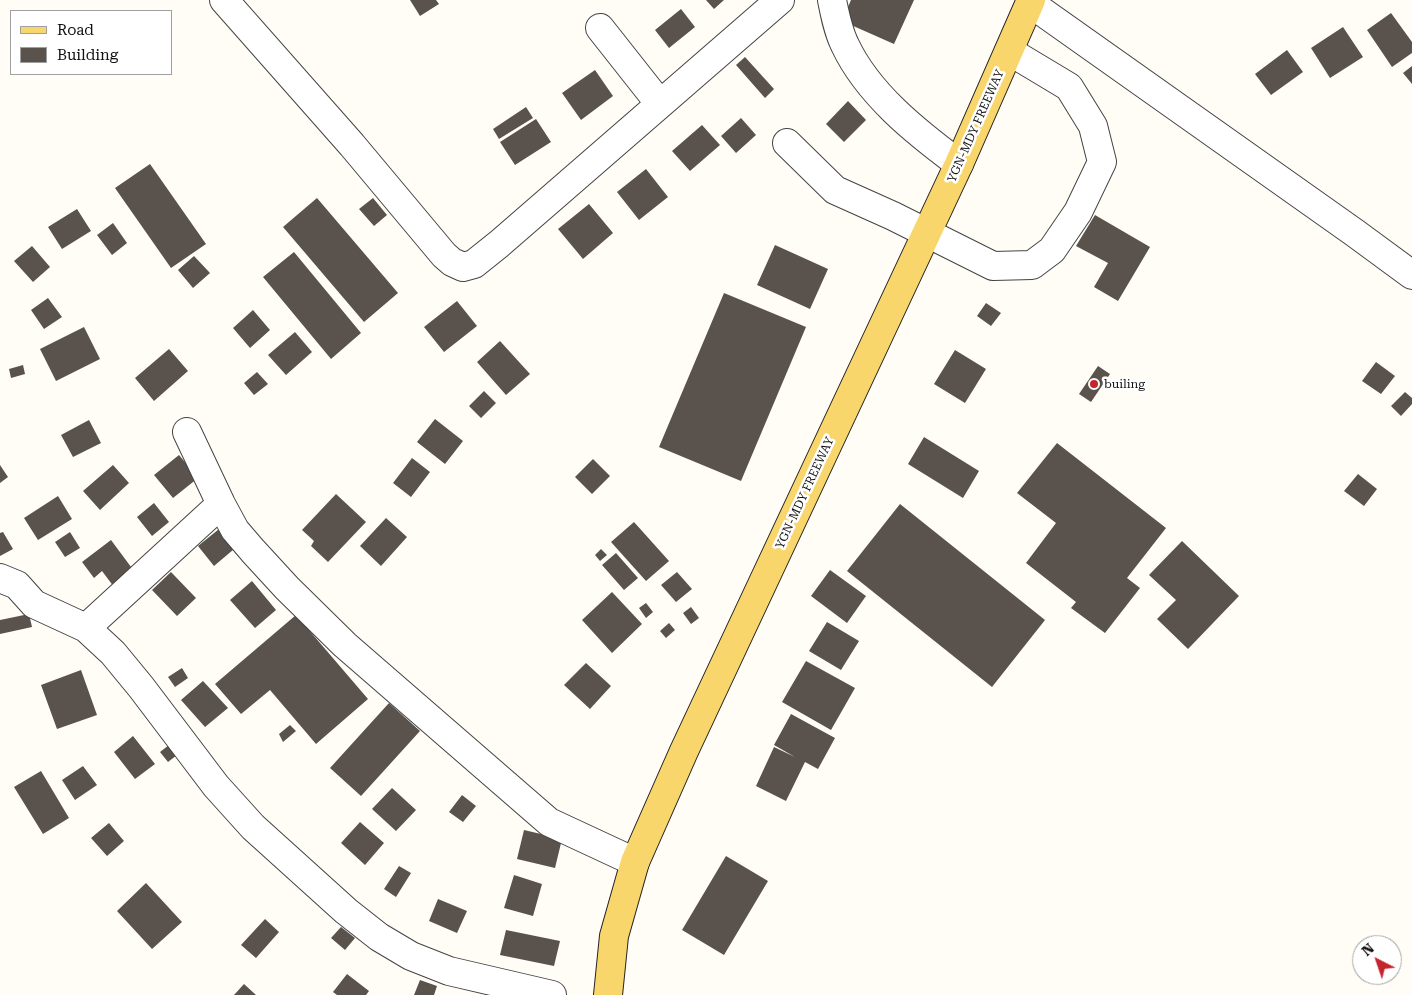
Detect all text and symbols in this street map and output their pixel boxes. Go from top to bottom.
legend [10,10,172,75]
text: Road [57,21,94,39]
text: Building [57,46,118,64]
street label: YGN-MDY FREEWAY [945,67,1007,185]
place label: builing [1104,377,1145,391]
marker: builing [1088,378,1100,390]
street label: YGN-MDY FREEWAY [773,435,837,551]
north arrow [1352,935,1402,985]
text: N [1358,940,1377,959]

